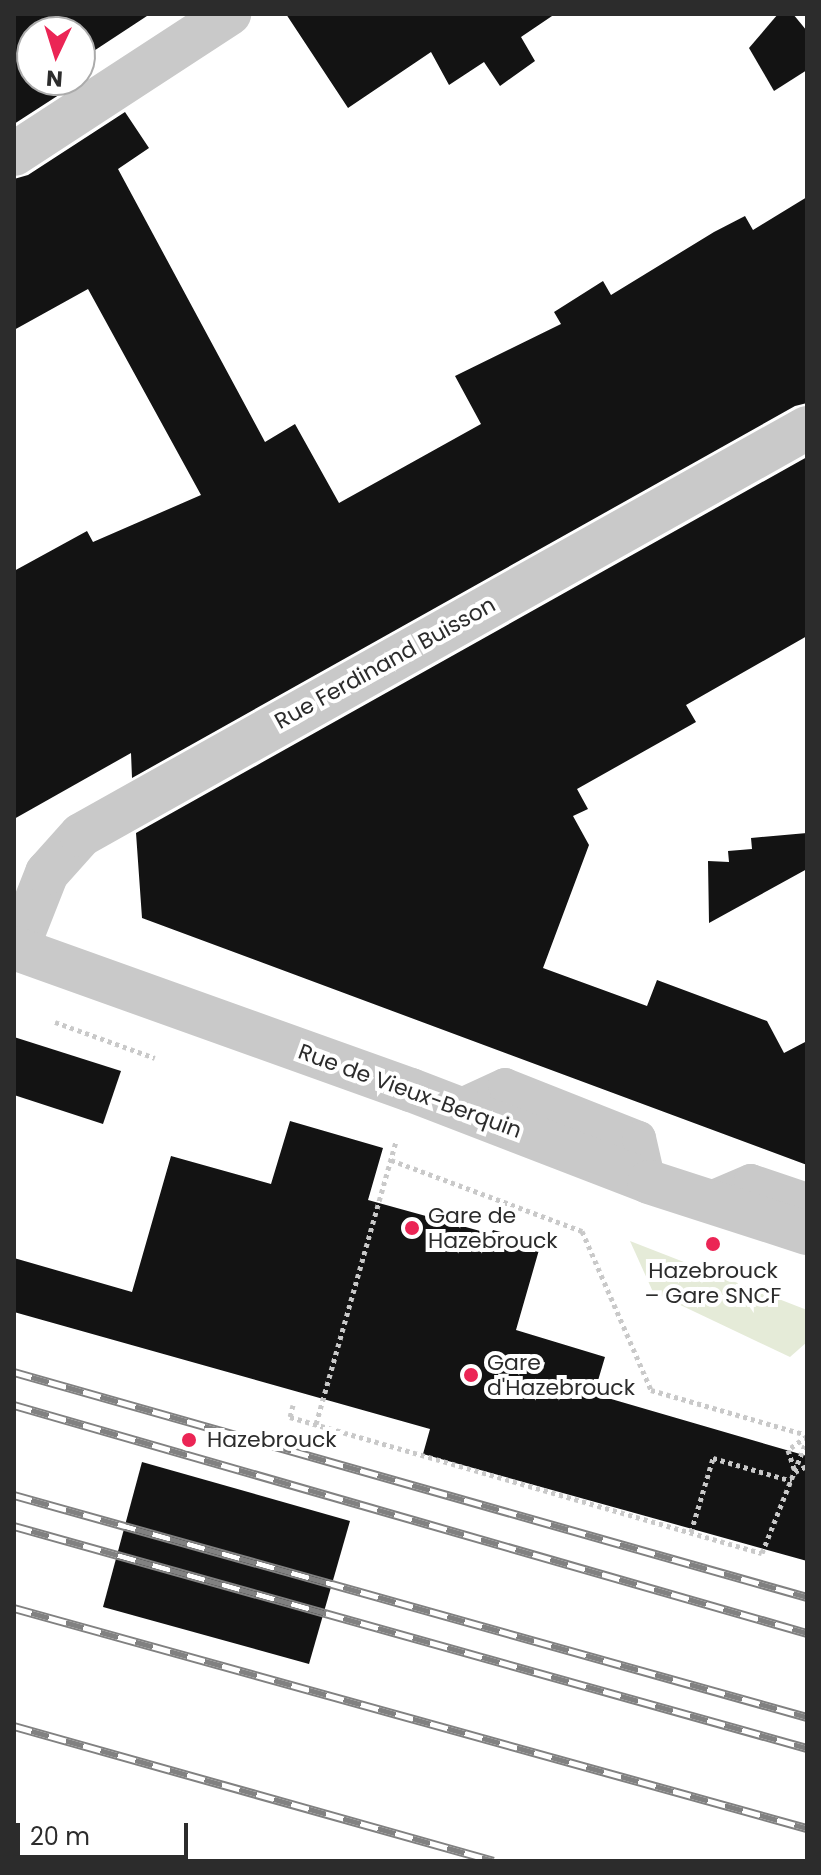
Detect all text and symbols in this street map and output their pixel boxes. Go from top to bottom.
north arrow [16,16,96,96]
text: N [45,62,64,94]
street label: Rue Ferdinand Buisson [270,591,500,735]
street label: Rue de Vieux-Berquin [295,1038,525,1144]
place label: Gare de Hazebrouck [428,1202,558,1254]
marker: Gare de Hazebrouck [403,1219,421,1237]
marker: Hazebrouck – Gare SNCF [704,1235,722,1253]
place label: Hazebrouck – Gare SNCF [645,1257,781,1308]
place label: Gare d'Hazebrouck [487,1349,635,1400]
marker: Gare d'Hazebrouck [462,1366,480,1384]
place label: Hazebrouck [207,1427,337,1453]
marker: Hazebrouck [178,1429,200,1451]
scale bar [20,1807,192,1857]
text: 20 m [30,1820,90,1853]

